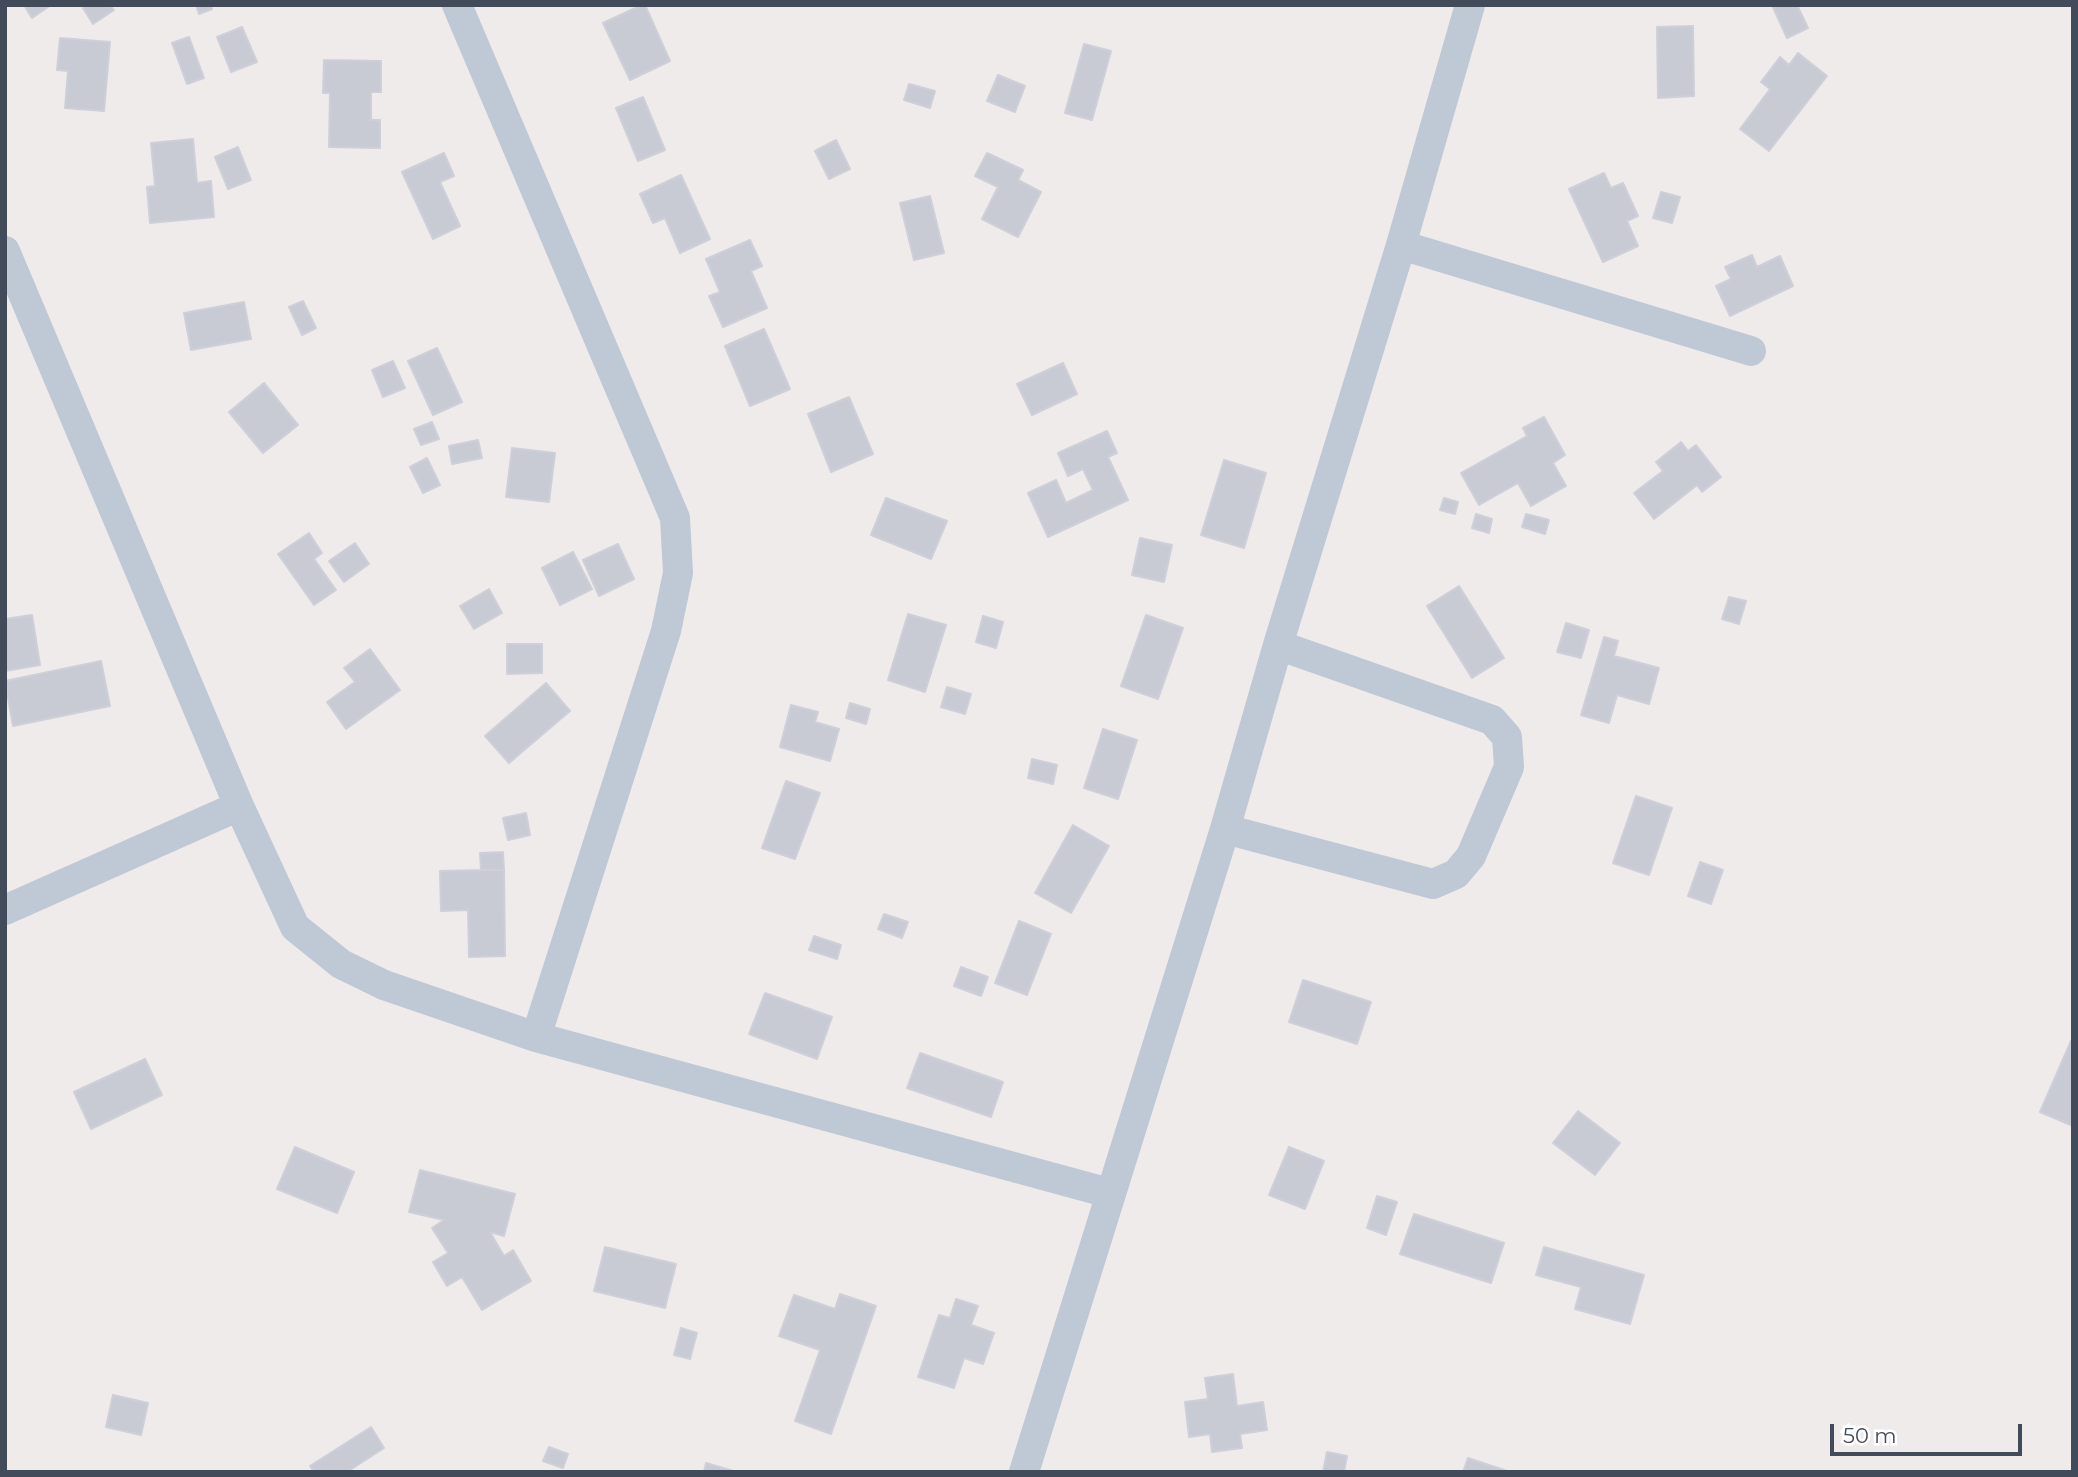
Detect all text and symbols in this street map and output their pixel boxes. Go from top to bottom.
scale bar [1833,1410,2025,1454]
text: 50 m [1843,1423,1897,1448]

